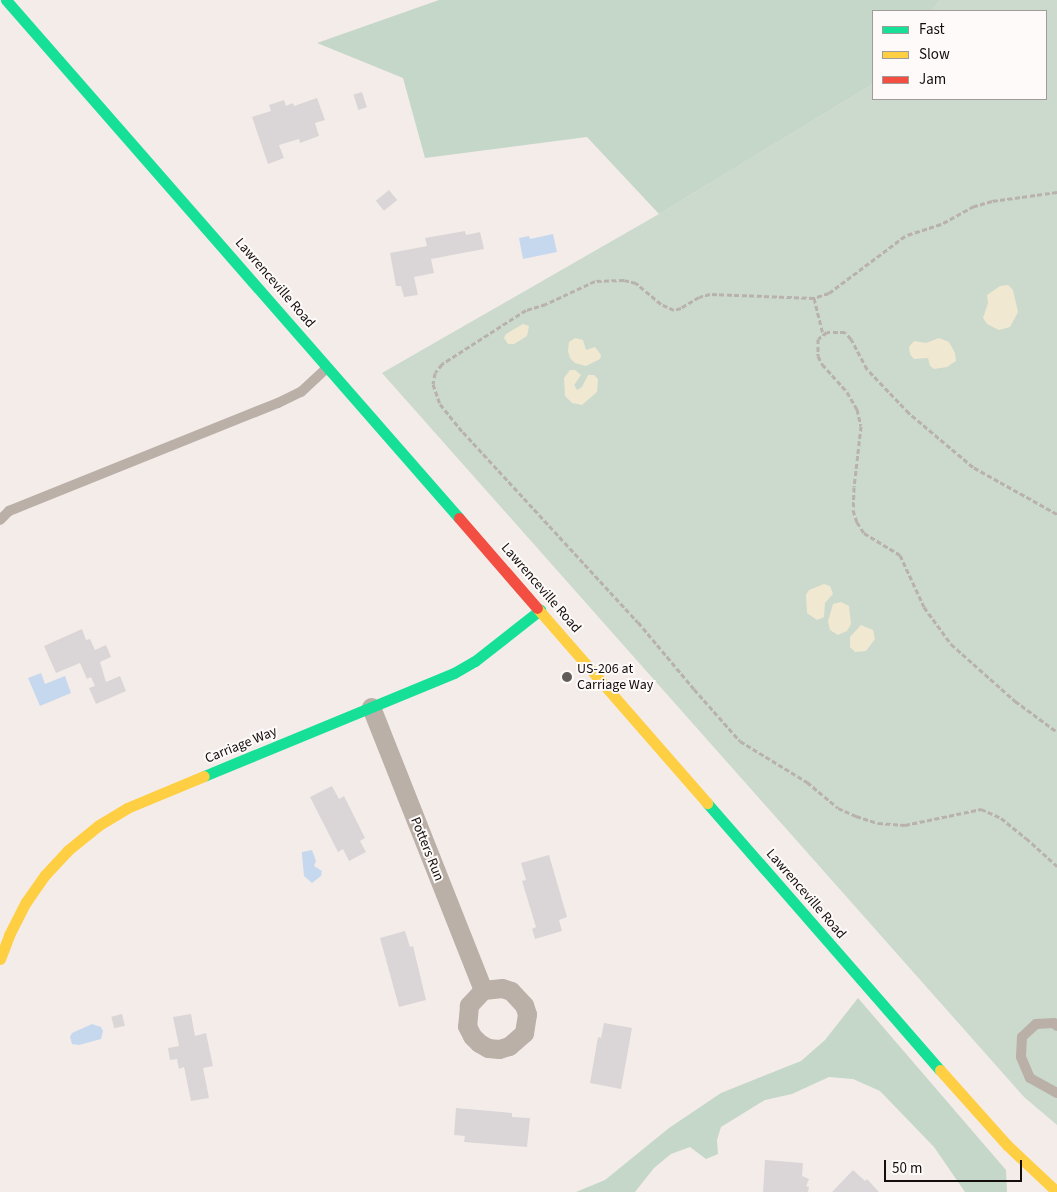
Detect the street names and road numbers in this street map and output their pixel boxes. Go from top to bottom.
street label: Lawrenceville Road [232,235,318,331]
street label: Lawrenceville Road [498,540,584,636]
street label: Carriage Way [203,723,279,767]
street label: Potters Run [407,815,447,883]
street label: Lawrenceville Road [763,846,849,942]

